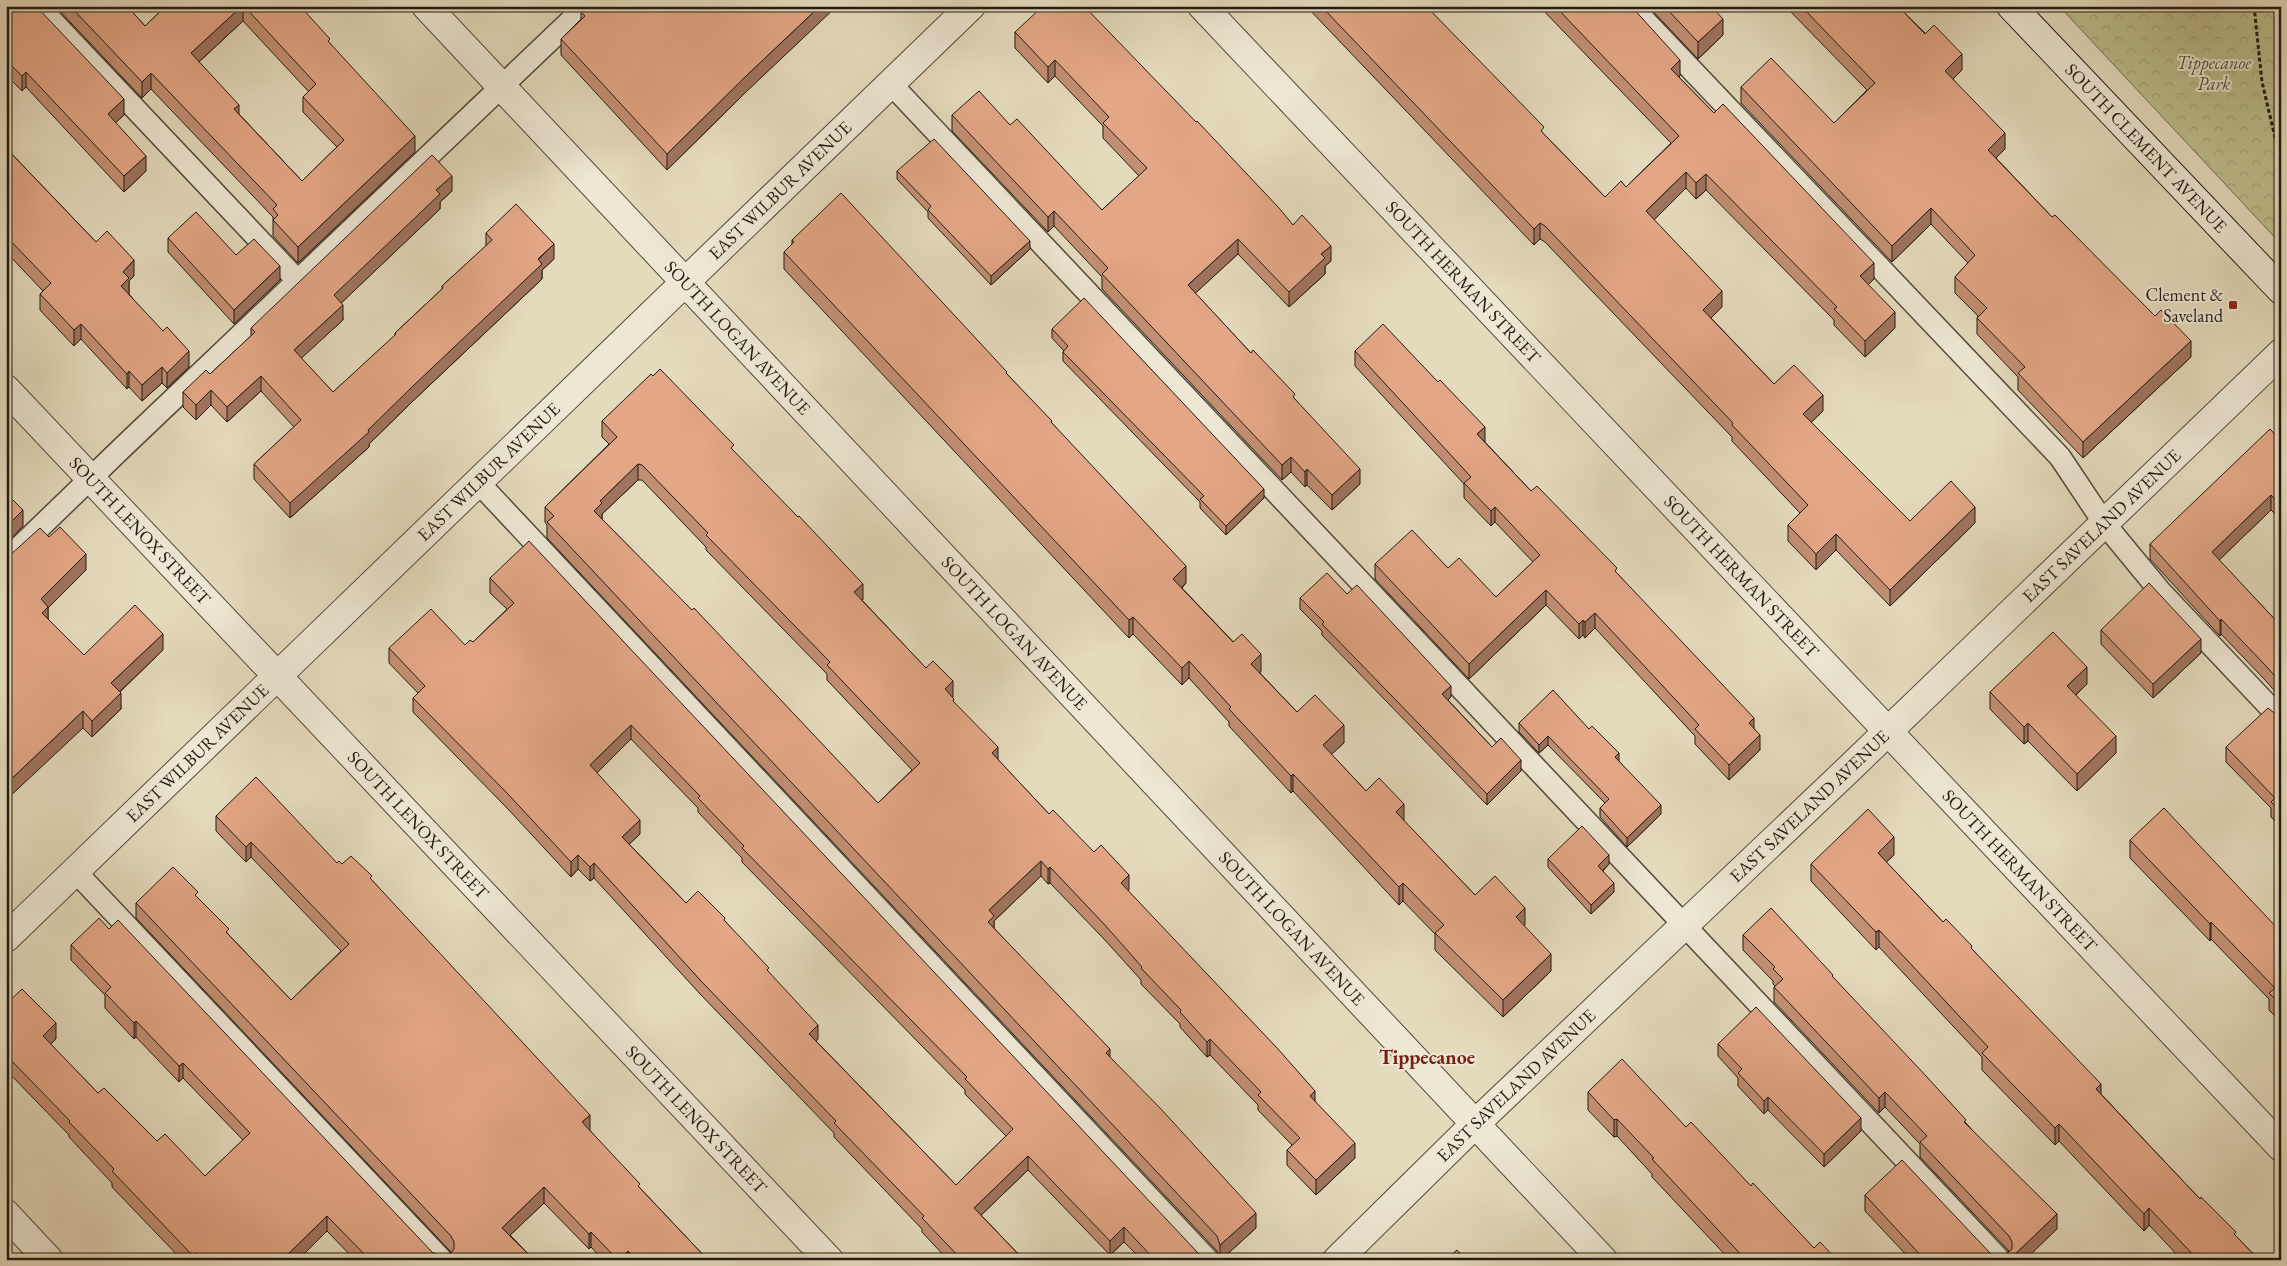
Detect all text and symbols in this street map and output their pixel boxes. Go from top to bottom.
park label: Tippecanoe Park [2177,51,2252,95]
street label: SOUTH CLEMENT AVENUE [2060,58,2232,237]
street label: EAST WILBUR AVENUE [703,116,856,264]
street label: SOUTH HERMAN STREET [1381,196,1546,369]
street label: SOUTH LOGAN AVENUE [660,255,816,419]
place label: Clement & Saveland [2145,283,2224,327]
marker: Clement & Saveland [2227,299,2239,311]
street label: EAST WILBUR AVENUE [412,397,565,546]
street label: EAST SAVELAND AVENUE [2017,444,2185,607]
street label: SOUTH LENOX STREET [65,451,217,610]
street label: SOUTH HERMAN STREET [1659,490,1825,663]
street label: SOUTH LOGAN AVENUE [937,551,1093,715]
street label: EAST WILBUR AVENUE [121,679,273,827]
street label: EAST SAVELAND AVENUE [1724,725,1894,887]
street label: SOUTH LENOX STREET [343,746,495,904]
street label: SOUTH HERMAN STREET [1938,784,2103,957]
street label: SOUTH LOGAN AVENUE [1214,846,1370,1010]
street label: EAST SAVELAND AVENUE [1431,1004,1600,1167]
street label: SOUTH LENOX STREET [621,1040,773,1199]
district label: Tippecanoe [1379,1044,1475,1070]

